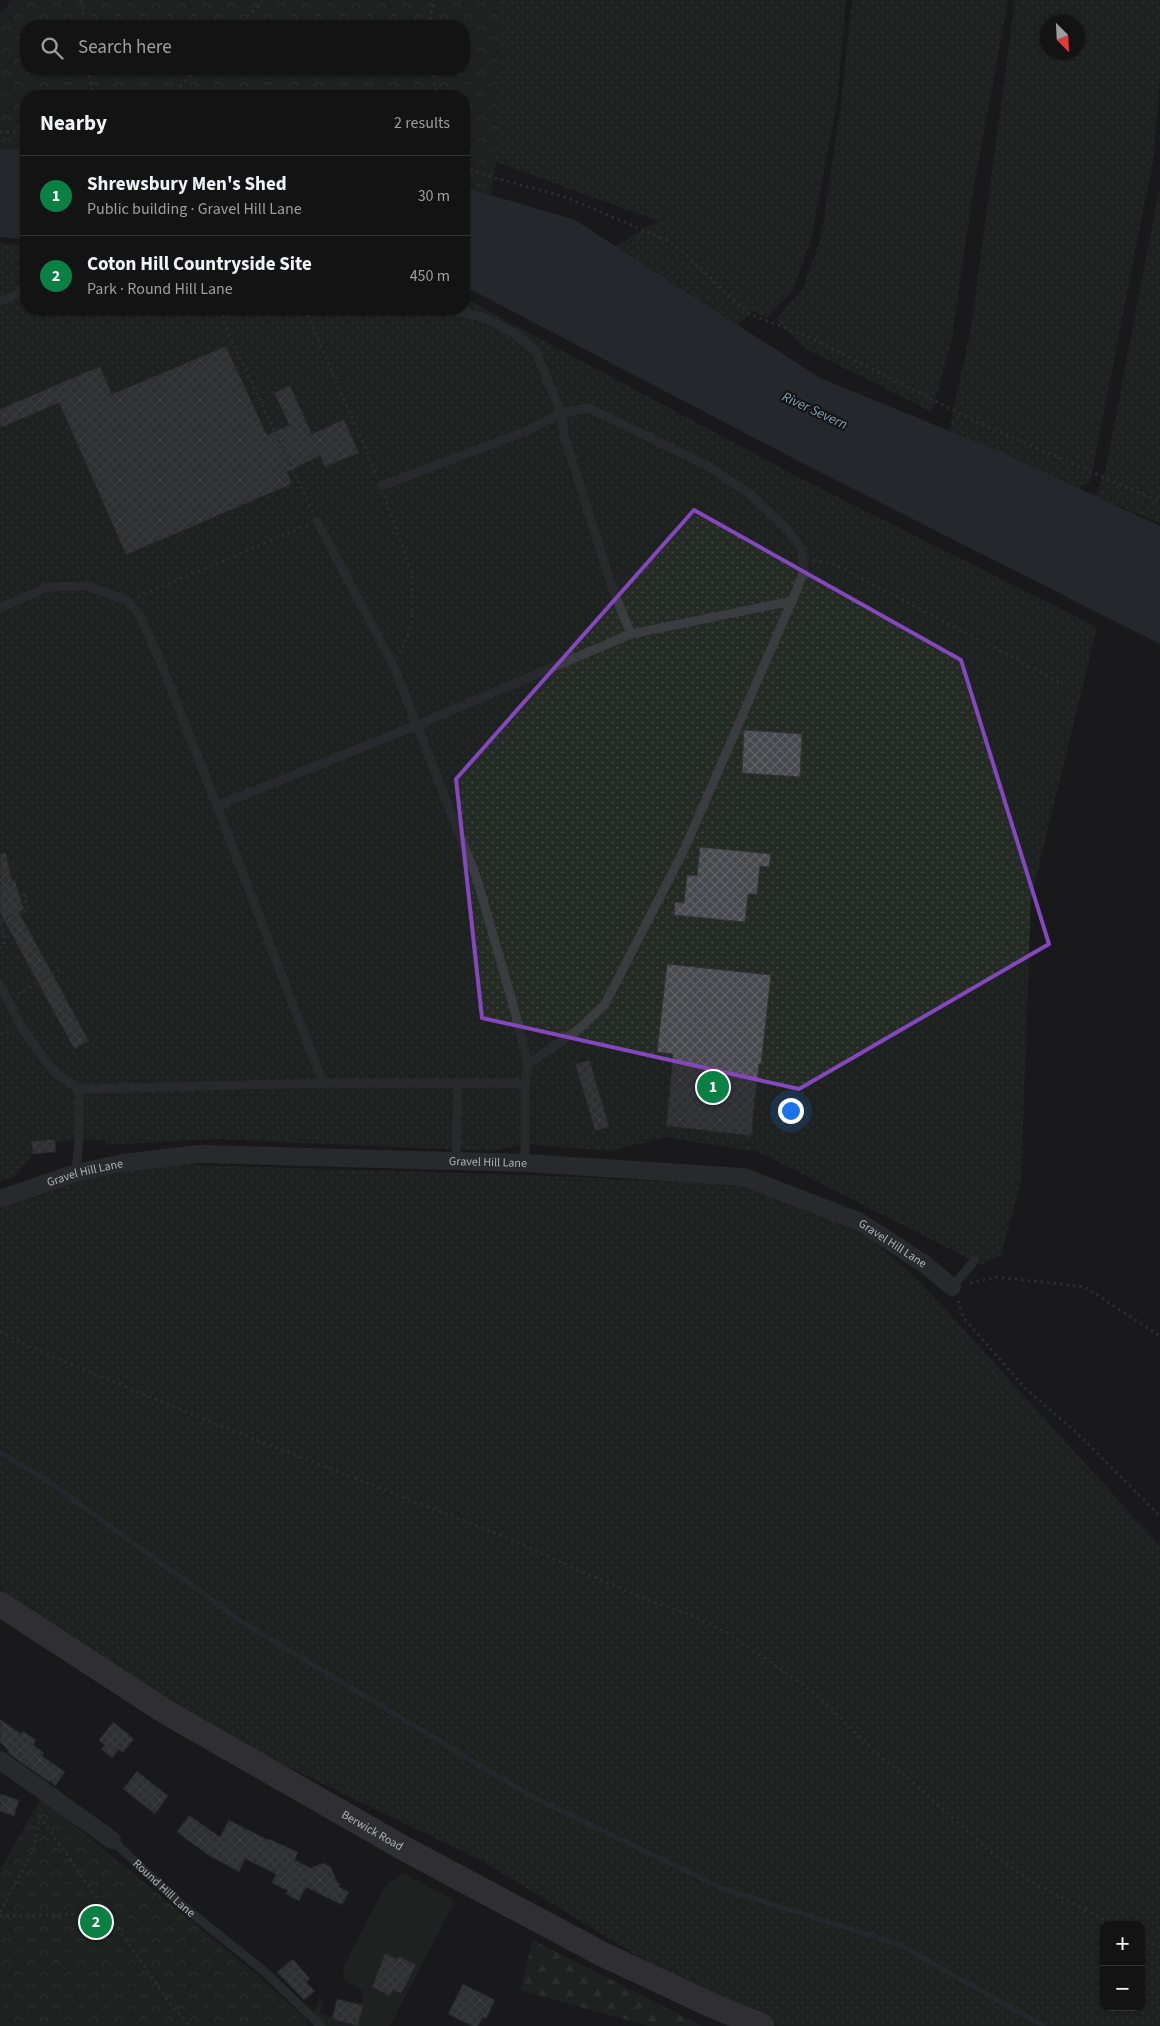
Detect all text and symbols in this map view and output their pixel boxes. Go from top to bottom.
north arrow [1040,15,1085,60]
search box [20,20,470,75]
icon: search [38,34,66,62]
text: Search here [78,34,172,61]
text: Nearby [40,108,107,138]
text: 2 results [394,112,450,134]
text: Shrewsbury Men's Shed [87,171,287,198]
text: 1 [52,185,60,207]
text: 30 m [418,185,450,207]
text: Public building · Gravel Hill Lane [87,198,302,220]
text: Coton Hill Countryside Site [87,251,312,278]
text: 2 [52,265,60,287]
text: 450 m [410,265,450,287]
text: Park · Round Hill Lane [87,278,233,300]
water label: River Severn [778,387,851,435]
pin: 1 [697,1068,729,1106]
your location [778,1098,804,1124]
street label: Gravel Hill Lane [449,1153,527,1172]
street label: Gravel Hill Lane [45,1155,125,1191]
street label: Gravel Hill Lane [855,1215,930,1272]
street label: Berwick Road [338,1806,406,1855]
street label: Round Hill Lane [129,1856,199,1922]
pin: 2 [80,1903,112,1941]
map controls [1100,1921,1145,2011]
button: + [1100,1921,1145,1966]
button: − [1100,1966,1145,2011]

